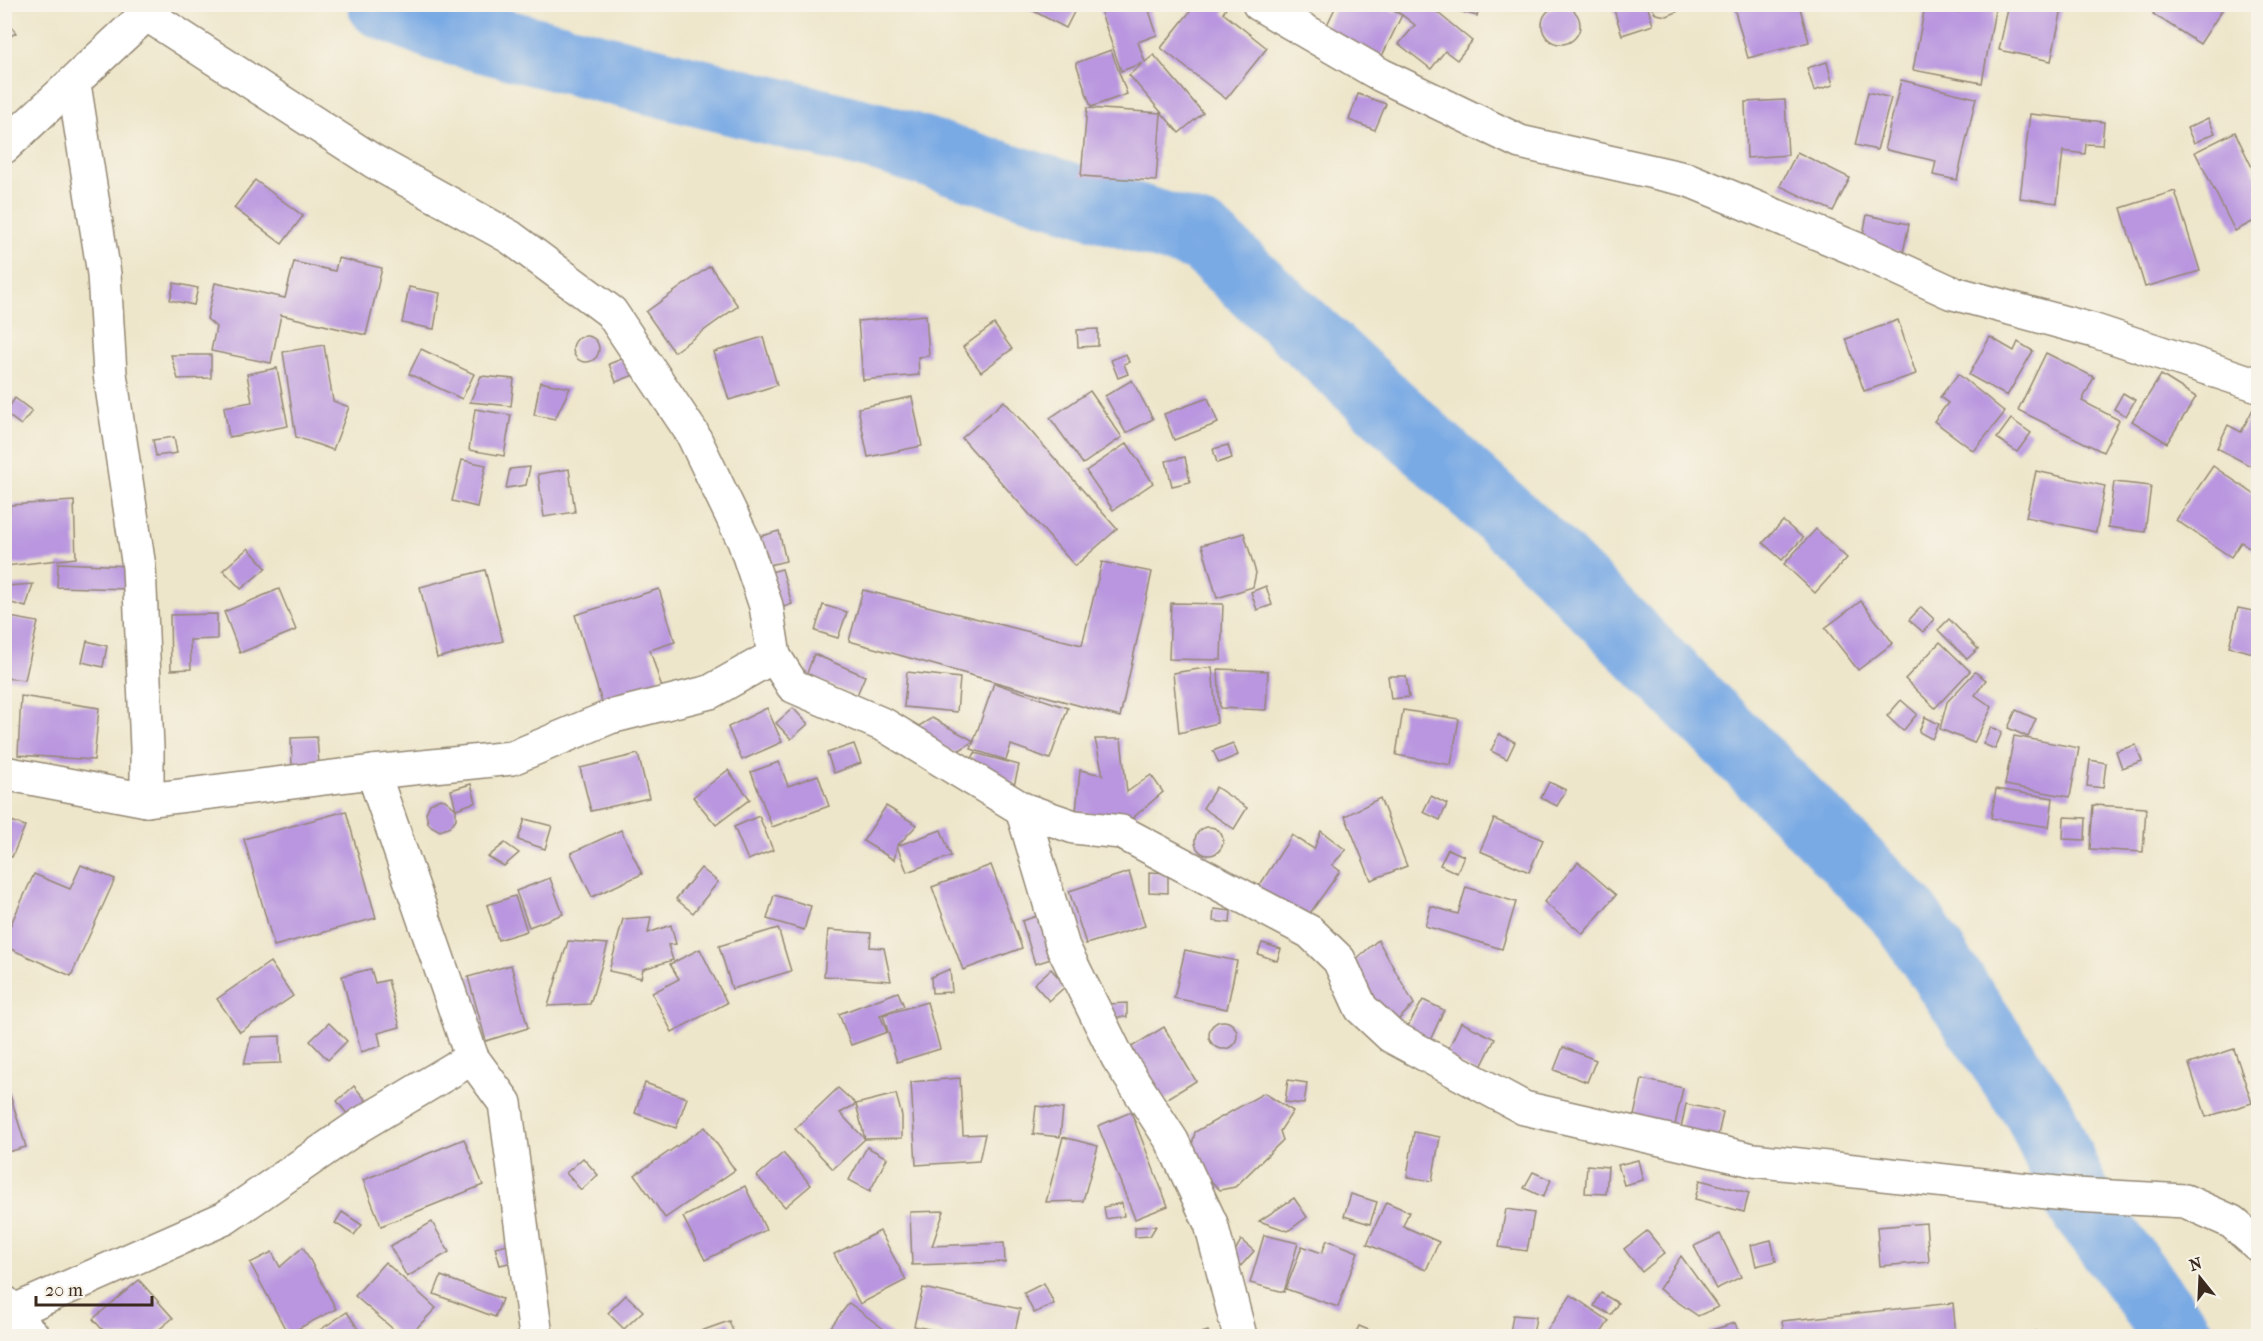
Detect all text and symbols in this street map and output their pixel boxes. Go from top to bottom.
north arrow [2170,1248,2230,1308]
text: N [2187,1253,2205,1275]
scale bar [36,1269,152,1307]
text: 20 m [45,1280,83,1301]

